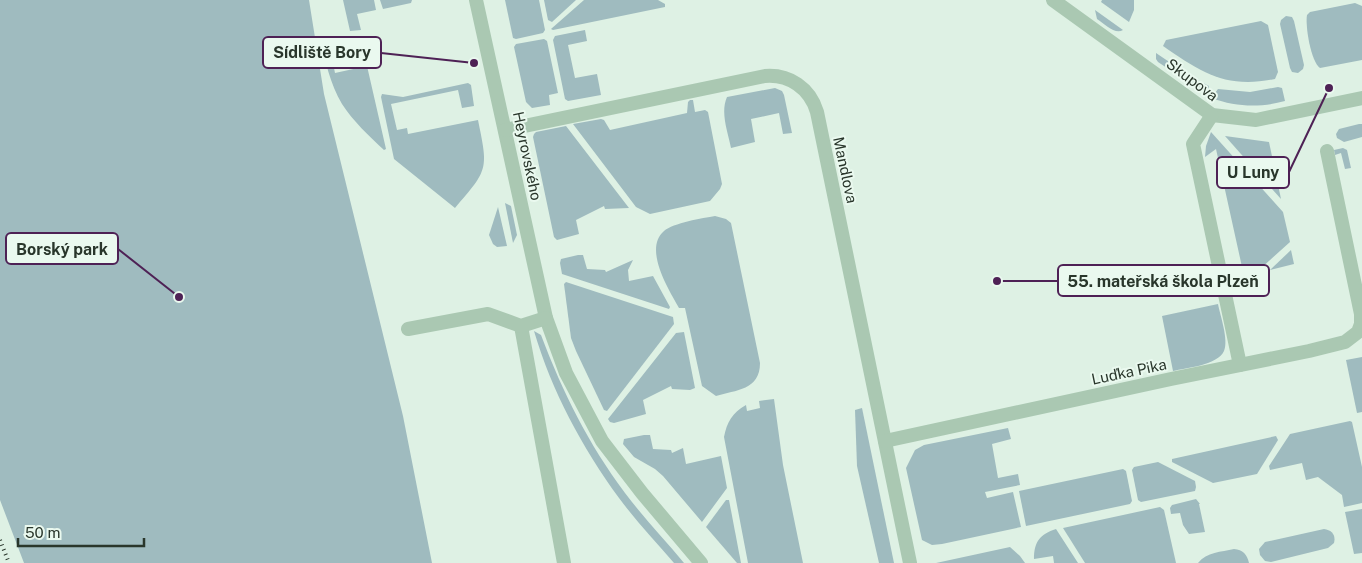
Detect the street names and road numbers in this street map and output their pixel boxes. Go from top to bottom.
street label: Skupova [1163,55,1221,104]
street label: Heyrovského [510,110,545,202]
street label: Mandlova [830,135,861,205]
street label: Luďka Pika [1090,355,1168,388]

